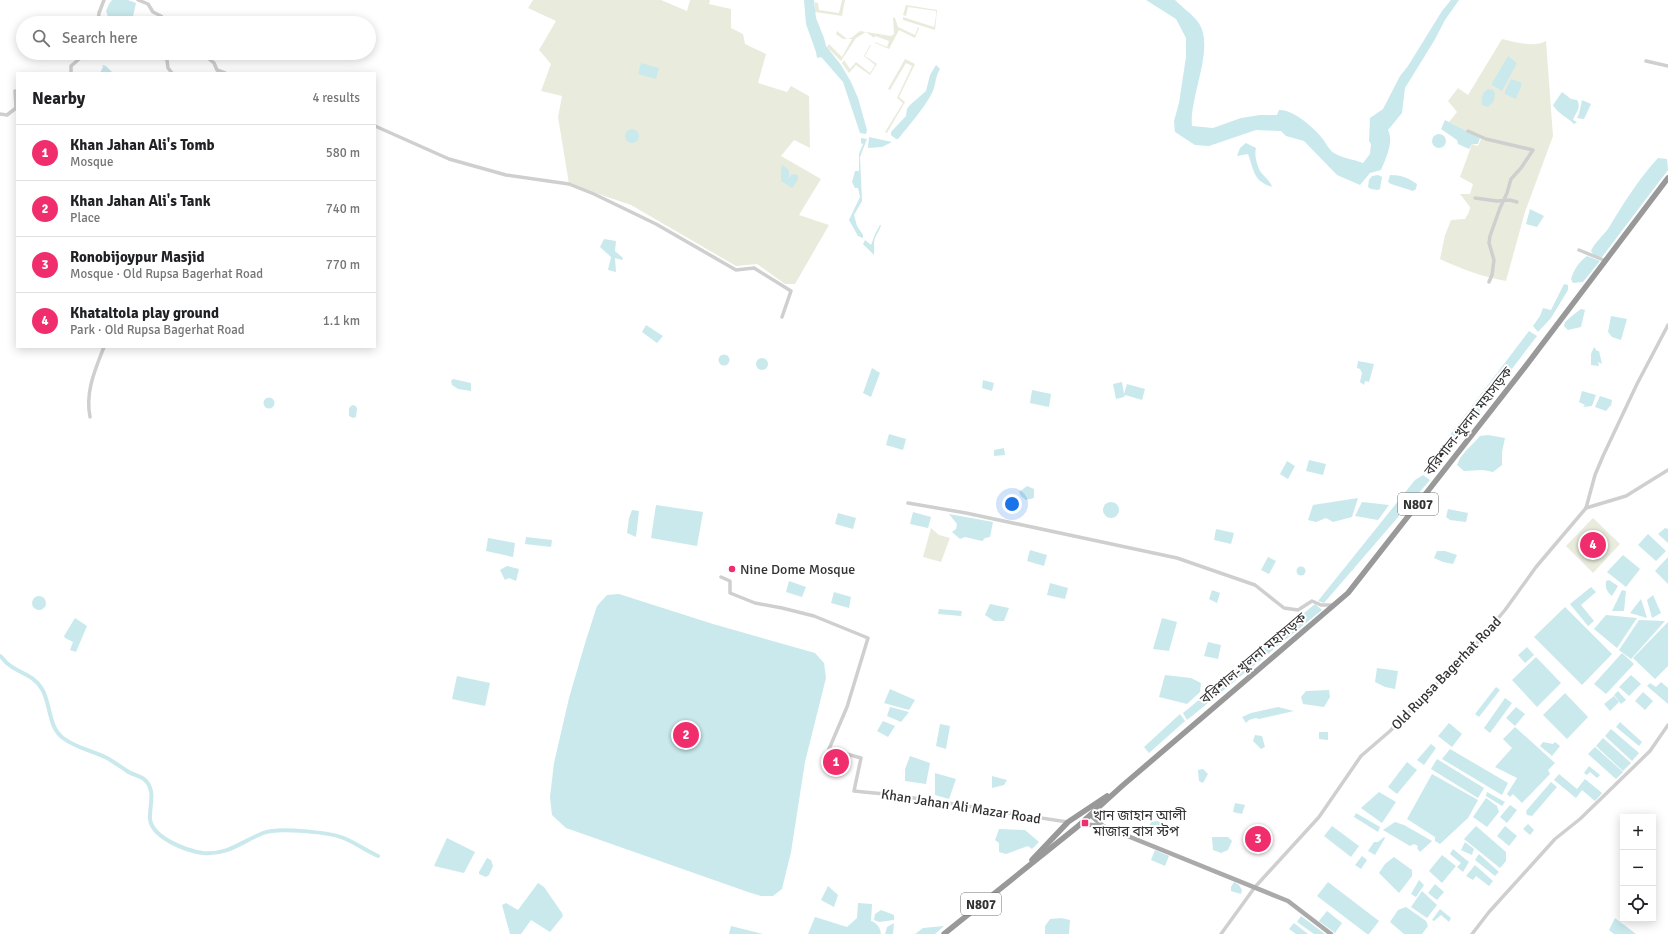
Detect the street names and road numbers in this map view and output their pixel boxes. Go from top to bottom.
street label: বরিশাল-খুলনা মহাসড়ক [1420,363,1517,480]
road number: N807 [1398,493,1438,515]
street label: বরিশাল-খুলনা মহাসড়ক [1196,609,1310,708]
street label: Old Rupsa Bagerhat Road [1388,613,1505,733]
street label: Khan Jahan Ali Mazar Road [880,785,1042,828]
road number: N807 [961,893,1001,915]

